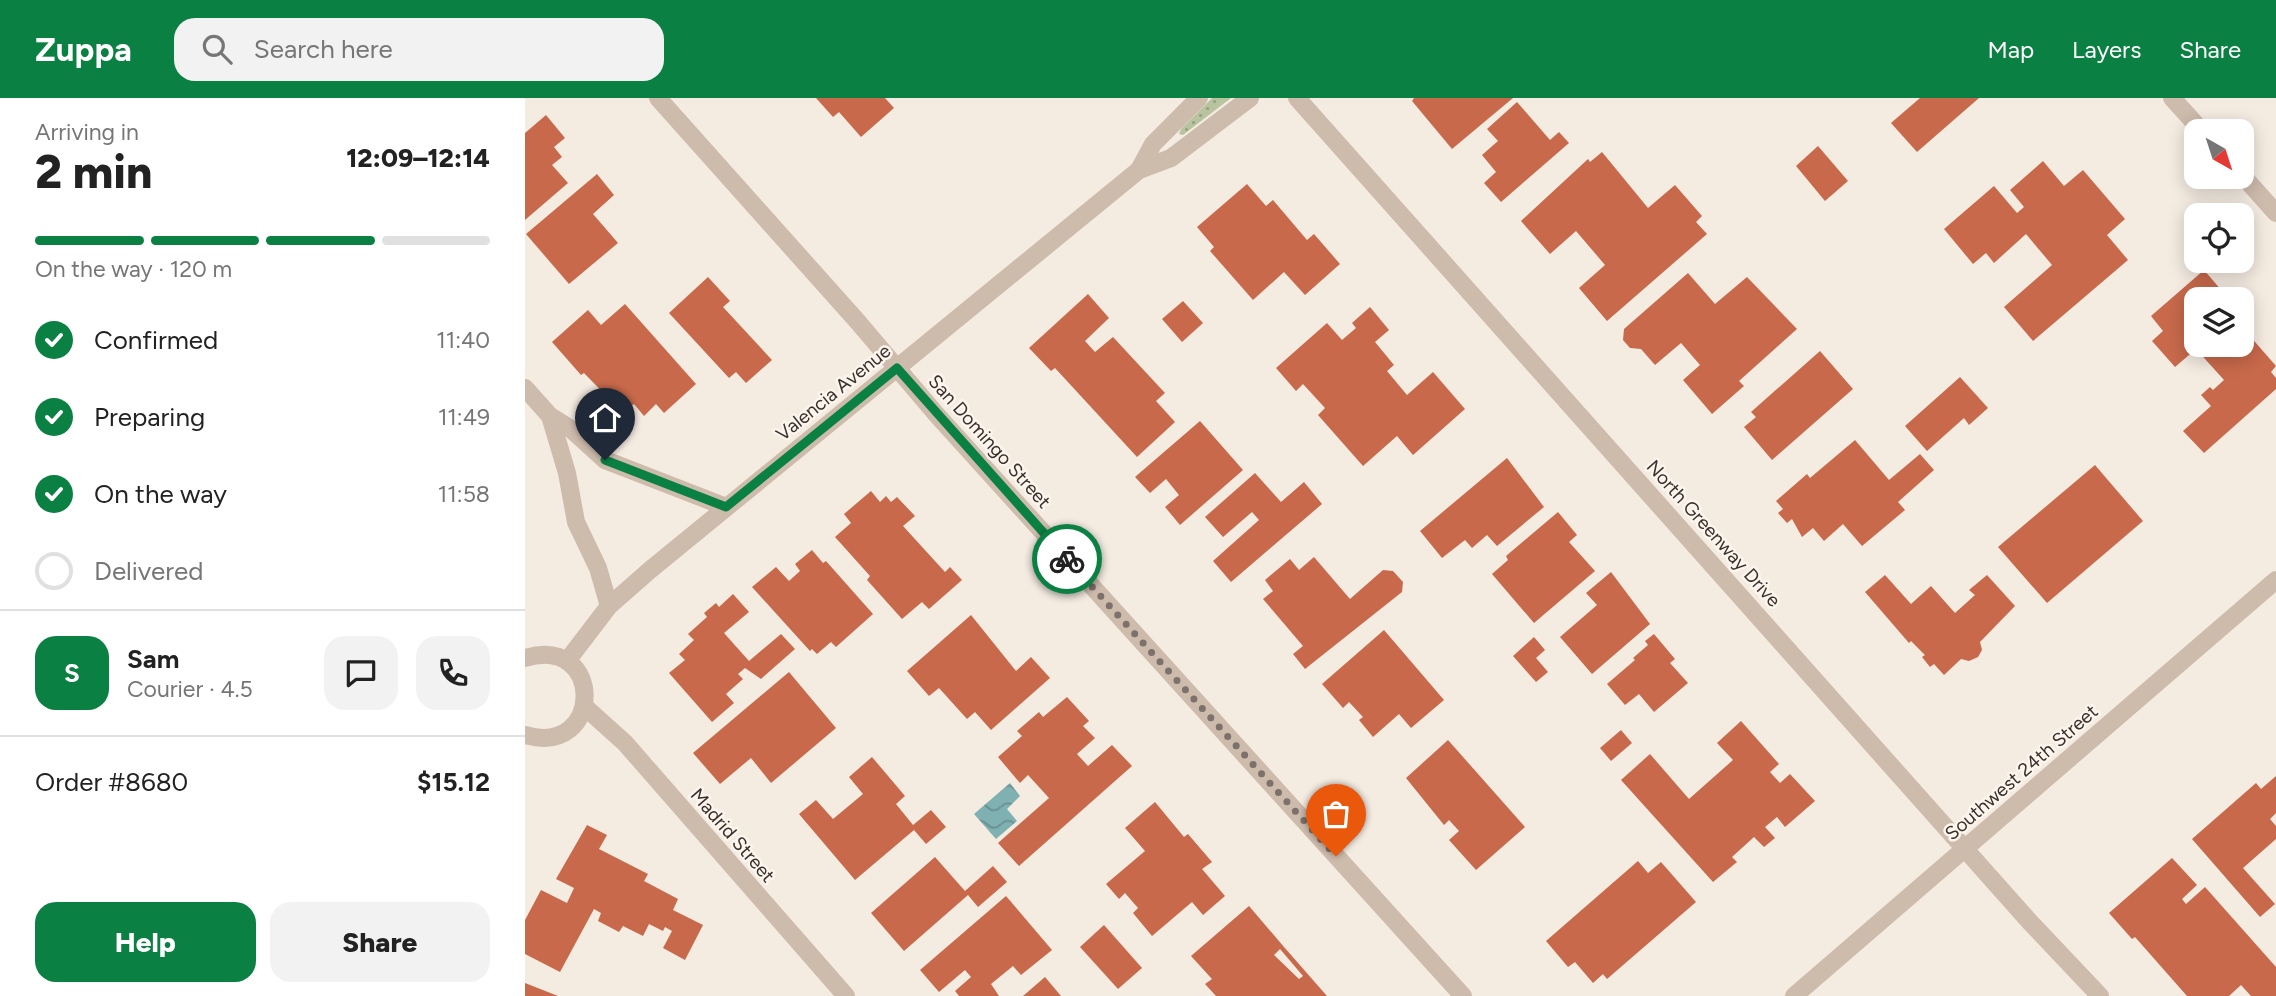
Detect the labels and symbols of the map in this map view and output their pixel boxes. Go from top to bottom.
north arrow [2184,119,2254,189]
street label: Valencia Avenue [771,339,895,446]
street label: San Domingo Street [924,370,1056,513]
pin [575,388,635,460]
street label: North Greenway Drive [1642,455,1786,611]
courier [1032,524,1102,594]
street label: Southwest 24th Street [1940,700,2102,845]
street label: Madrid Street [686,784,780,887]
pin [1306,784,1366,856]

